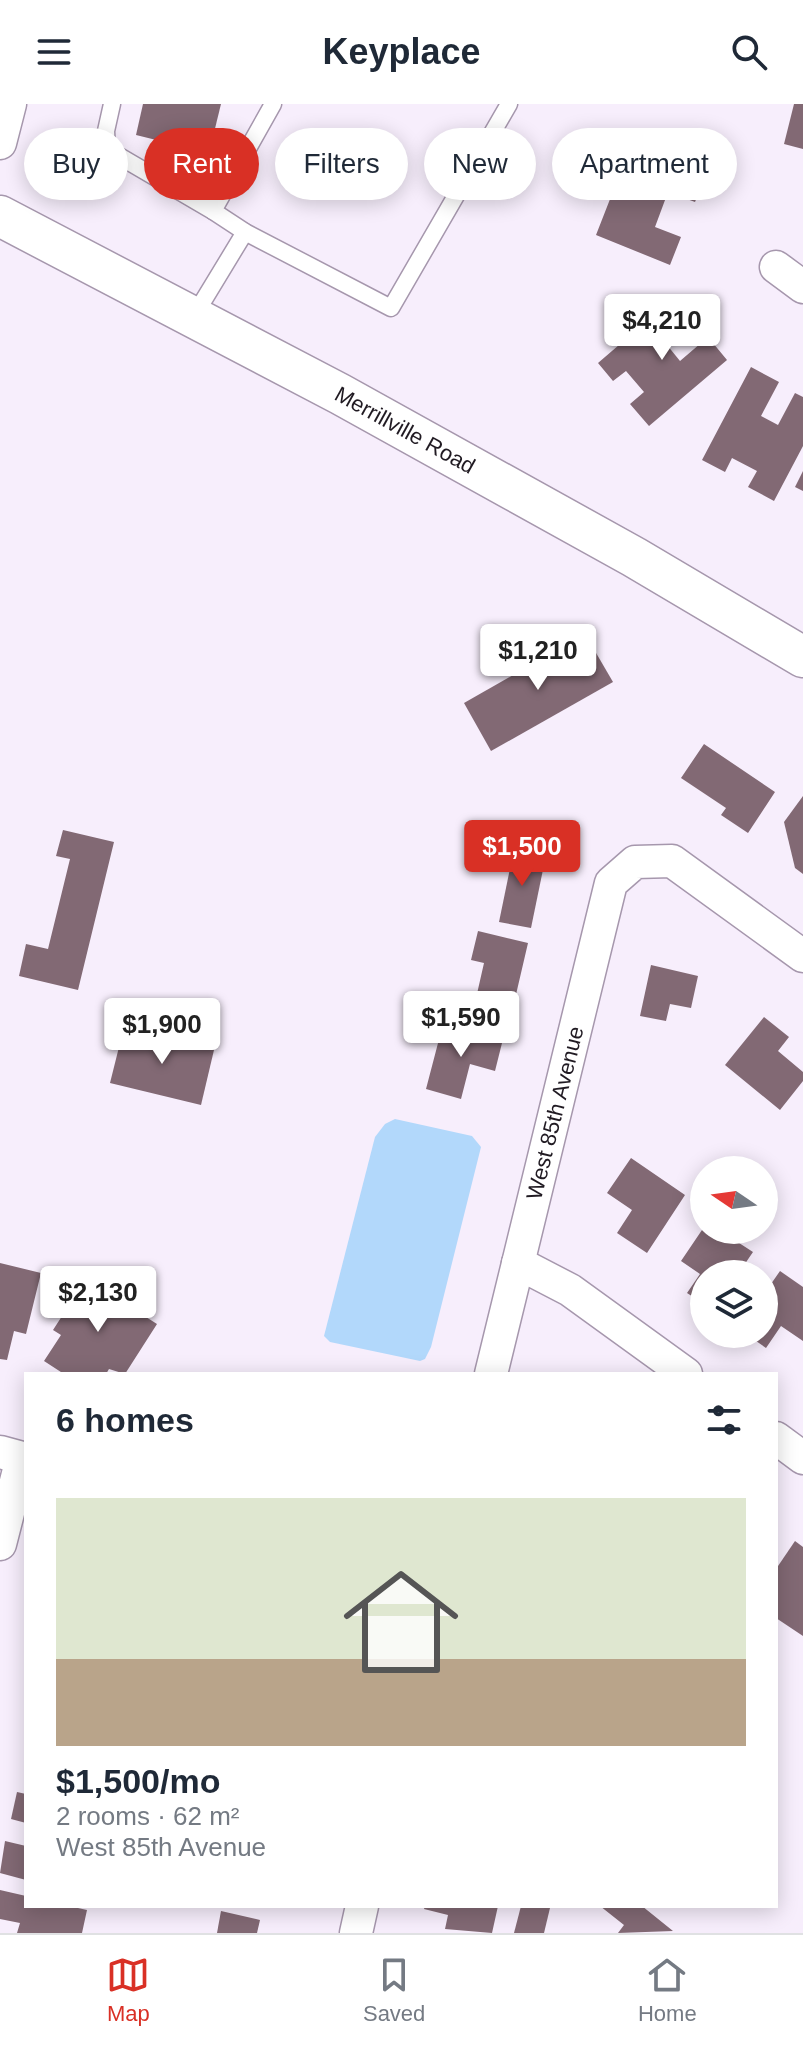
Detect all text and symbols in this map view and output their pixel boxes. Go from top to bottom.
icon: menu [32,30,76,74]
icon: search [727,30,771,74]
text: Keyplace [322,31,481,72]
chip: Buy [24,128,128,200]
chip: Rent [144,128,259,200]
chip: Filters [275,128,408,200]
chip: New [424,128,536,200]
chip: Apartment [552,128,737,200]
pin: $4,210 [597,294,727,362]
text: $4,210 [622,305,702,335]
street label: Merrillville Road [331,381,479,479]
pin: $1,210 [473,624,603,692]
text: $1,210 [498,635,578,665]
pin: $1,500 [457,820,587,888]
text: $1,500 [482,831,562,861]
pin: $1,590 [396,991,526,1059]
pin: $1,900 [97,998,227,1066]
text: $1,590 [421,1002,501,1032]
text: $1,900 [122,1009,202,1039]
street label: West 85th Avenue [521,1024,589,1202]
north arrow [690,1156,778,1244]
map controls [690,1156,778,1348]
button: layers [690,1260,778,1348]
pin: $2,130 [33,1266,163,1334]
text: $2,130 [58,1277,138,1307]
icon: filters [702,1398,746,1442]
text: 6 homes [56,1401,194,1439]
icon: home [329,1550,473,1694]
text: $1,500/mo [56,1762,220,1800]
text: 2 rooms · 62 m² [56,1801,240,1831]
text: West 85th Avenue [56,1832,266,1862]
tab: Map [106,1953,150,2027]
tab: Saved [363,1953,425,2027]
tab: Home [638,1953,697,2027]

